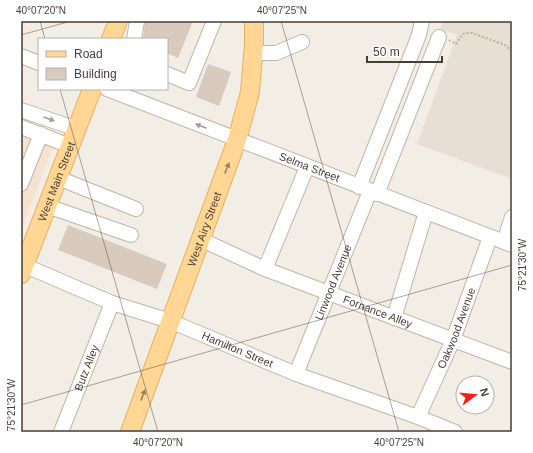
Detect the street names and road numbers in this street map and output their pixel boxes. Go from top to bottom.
street label: West Main Street [36,140,77,223]
street label: Selma Street [278,150,341,184]
street label: West Airy Street [185,190,223,268]
street label: Linwood Avenue [312,243,354,322]
street label: Oakwood Avenue [435,286,477,370]
street label: Fornance Alley [341,293,414,330]
street label: Hamilton Street [200,329,275,370]
street label: Butz Alley [72,343,101,393]

